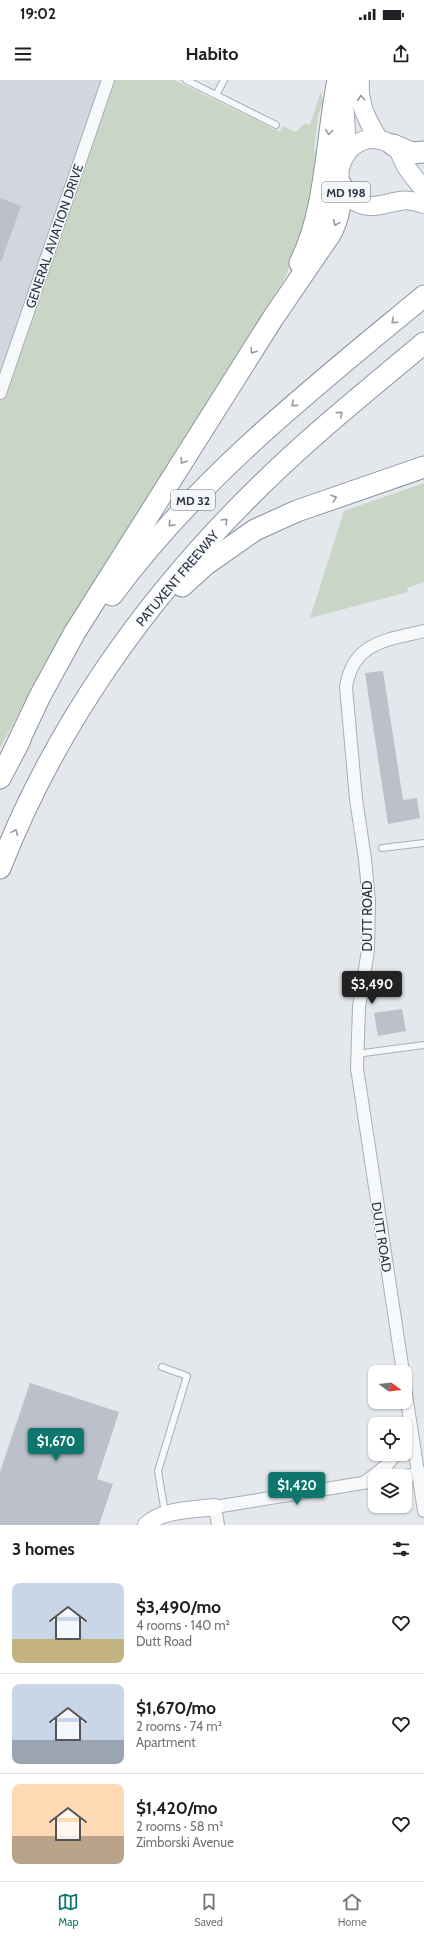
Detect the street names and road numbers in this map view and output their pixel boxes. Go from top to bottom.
street label: GENERAL AVIATION DRIVE [22,162,86,310]
road number: MD 198 [322,182,370,202]
road number: MD 32 [171,490,215,510]
street label: PATUXENT FREEWAY [132,526,222,629]
street label: DUTT ROAD [359,881,375,951]
street label: DUTT ROAD [369,1201,395,1273]

